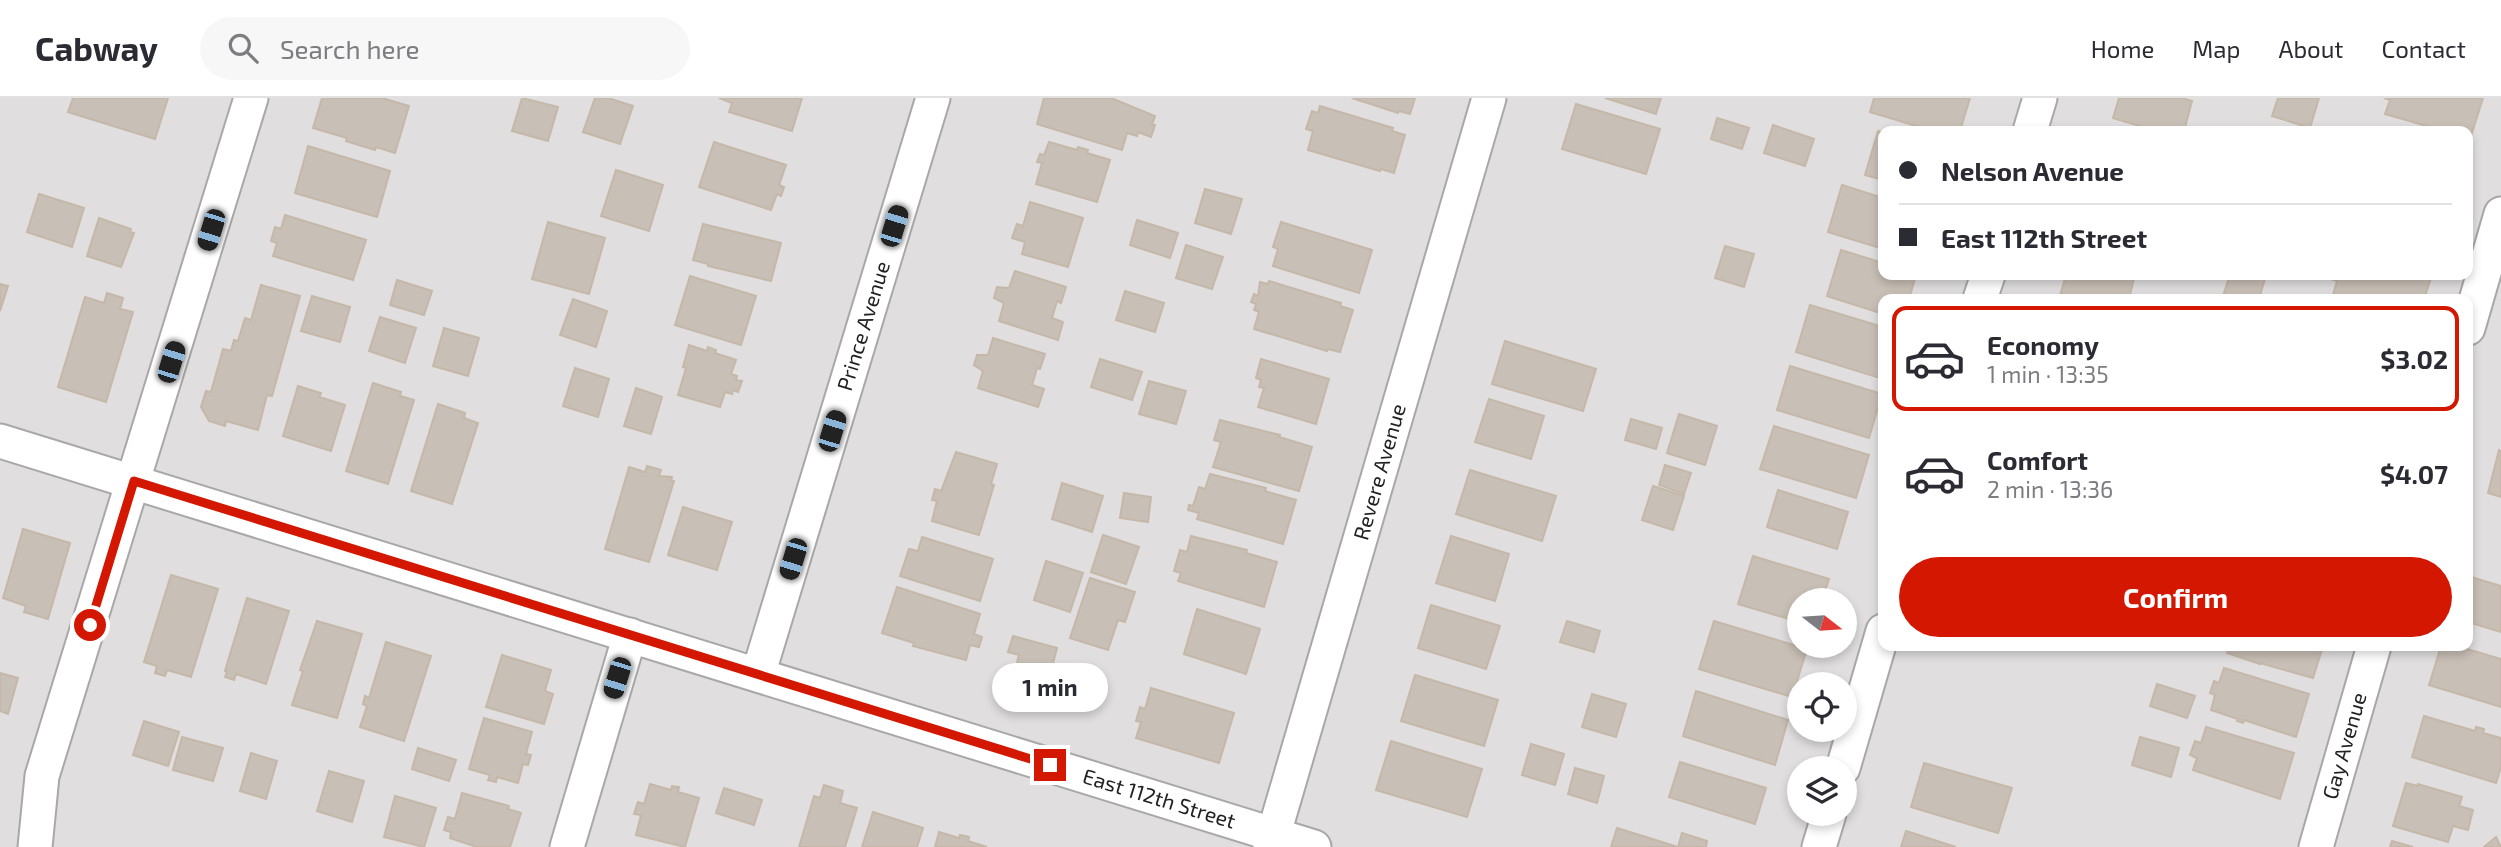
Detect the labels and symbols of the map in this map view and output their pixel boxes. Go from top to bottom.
car [878,203,911,249]
car [195,207,228,253]
street label: Prince Avenue [831,258,894,393]
car [155,339,188,385]
street label: Revere Avenue [1347,401,1410,542]
car [816,408,849,454]
car [777,536,810,582]
north arrow [1787,588,1857,658]
route start [74,609,106,641]
car [601,655,634,701]
callout: 1 min [992,664,1108,712]
street label: Gay Avenue [2316,689,2371,802]
route end [1034,749,1066,781]
street label: East 112th Street [1080,762,1239,833]

